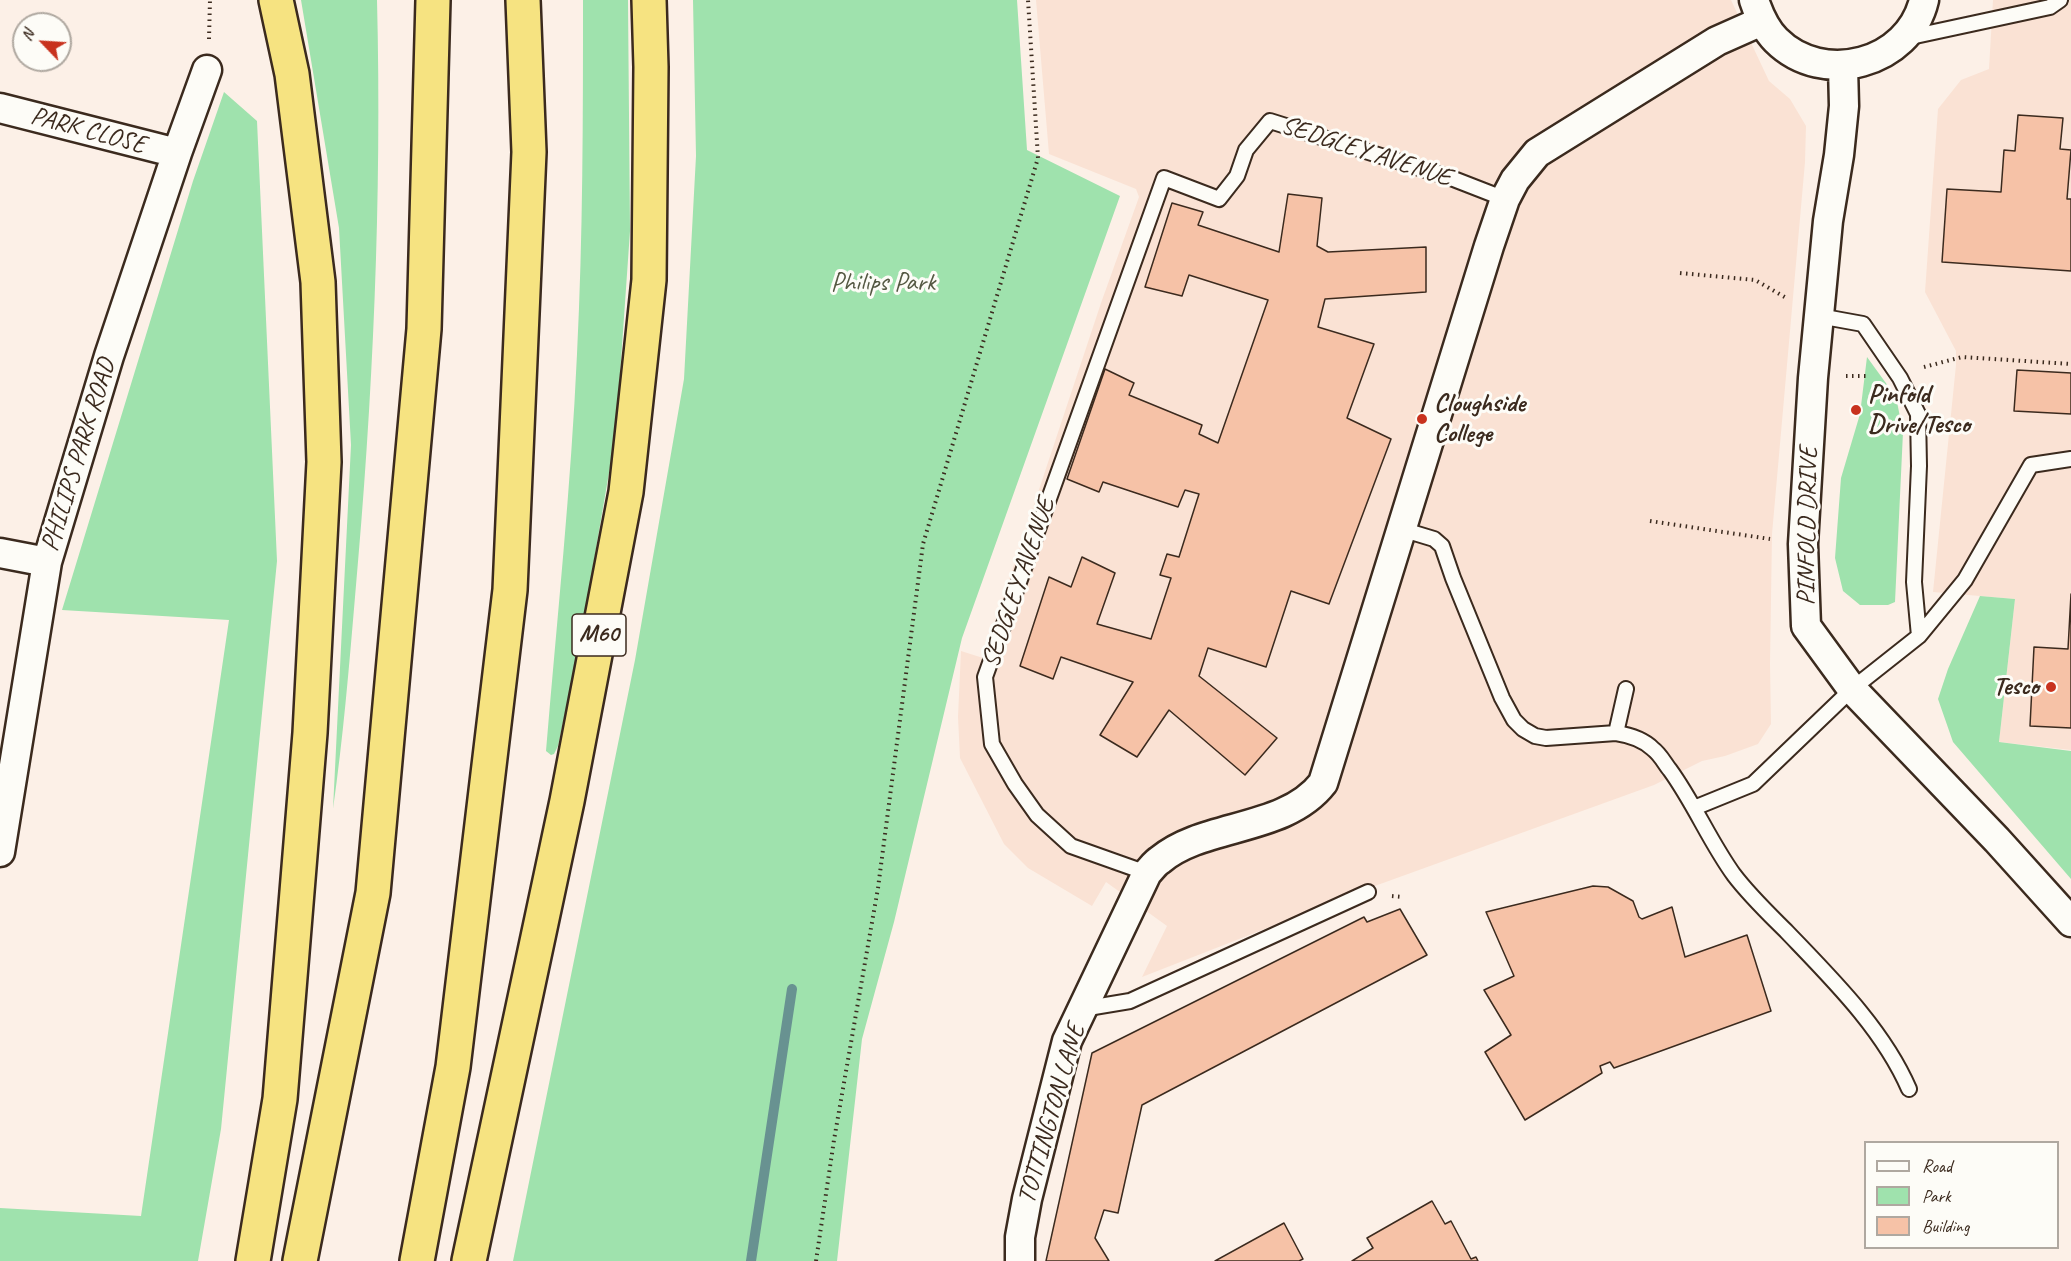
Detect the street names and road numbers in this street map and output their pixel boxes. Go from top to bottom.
street label: PARK CLOSE [27,101,149,161]
street label: SEDGLEY AVENUE [1277,110,1455,194]
street label: PHILIPS PARK ROAD [35,355,123,555]
street label: PINFOLD DRIVE [1791,446,1825,606]
street label: SEDGLEY AVENUE [975,494,1063,672]
road number: M60 [572,614,626,656]
street label: TOTTINGTON LANE [1011,1021,1093,1207]

